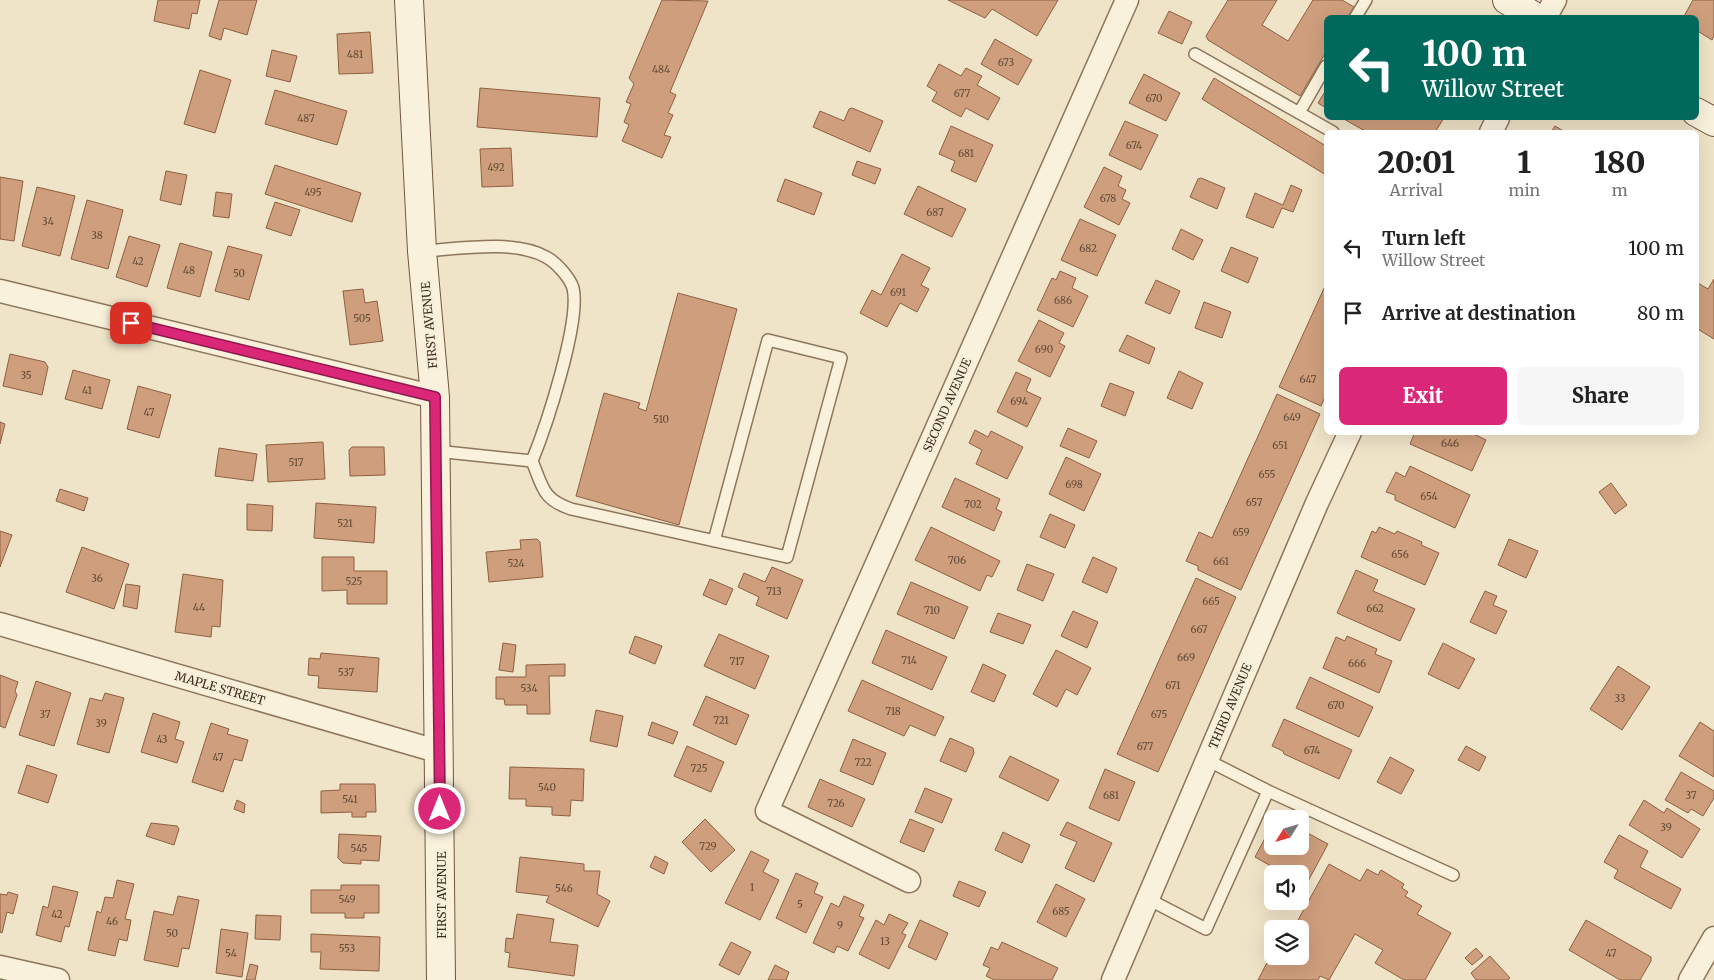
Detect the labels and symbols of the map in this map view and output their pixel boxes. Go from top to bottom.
house number: 481 [347,48,364,61]
house number: 673 [998,56,1015,69]
house number: 484 [652,63,670,76]
house number: 677 [954,87,971,100]
house number: 670 [1145,92,1163,105]
house number: 487 [297,112,315,125]
house number: 674 [1126,139,1142,152]
house number: 681 [958,147,975,160]
house number: 492 [487,161,505,174]
house number: 495 [304,186,322,199]
house number: 678 [1100,192,1116,205]
house number: 687 [926,206,944,219]
house number: 34 [42,215,54,228]
house number: 38 [91,229,103,242]
house number: 682 [1079,242,1097,255]
house number: 42 [132,255,144,268]
house number: 48 [183,264,195,277]
house number: 50 [233,267,245,280]
street label: FIRST AVENUE [418,280,440,369]
house number: 691 [890,286,906,299]
house number: 686 [1054,294,1072,307]
pin [110,302,152,344]
house number: 505 [353,312,371,325]
house number: 690 [1035,343,1053,356]
street label: SECOND AVENUE [920,355,975,454]
house number: 35 [20,369,32,382]
house number: 647 [1300,373,1317,386]
house number: 41 [82,384,92,397]
house number: 694 [1010,395,1028,408]
house number: 47 [144,406,155,419]
house number: 649 [1283,411,1301,424]
house number: 510 [653,413,669,426]
house number: 646 [1441,437,1459,450]
house number: 651 [1272,439,1288,452]
house number: 517 [289,456,304,469]
house number: 655 [1259,468,1276,481]
house number: 698 [1065,478,1083,491]
house number: 654 [1420,490,1438,503]
house number: 657 [1246,496,1263,509]
house number: 702 [964,498,982,511]
house number: 521 [337,517,353,530]
house number: 659 [1232,526,1250,539]
house number: 656 [1391,548,1409,561]
house number: 706 [948,554,966,567]
house number: 661 [1213,555,1229,568]
house number: 524 [507,557,525,570]
house number: 36 [91,572,103,585]
house number: 525 [346,575,363,588]
house number: 713 [766,585,782,598]
house number: 665 [1202,595,1220,608]
house number: 44 [193,601,205,614]
house number: 662 [1366,602,1384,615]
house number: 710 [924,604,940,617]
house number: 667 [1190,623,1208,636]
house number: 669 [1177,651,1195,664]
house number: 714 [901,654,917,667]
house number: 717 [729,655,745,668]
house number: 666 [1348,657,1366,670]
street label: THIRD AVENUE [1205,660,1255,751]
house number: 537 [338,666,355,679]
street label: MAPLE STREET [173,668,268,708]
house number: 671 [1165,679,1181,692]
house number: 534 [520,682,538,695]
house number: 33 [1615,692,1626,705]
house number: 670 [1327,699,1345,712]
house number: 718 [885,705,901,718]
house number: 37 [39,708,51,721]
house number: 675 [1151,708,1167,721]
house number: 721 [713,714,729,727]
house number: 39 [95,717,107,730]
house number: 43 [156,733,168,746]
house number: 677 [1137,740,1154,753]
house number: 674 [1304,744,1320,757]
house number: 47 [213,751,224,764]
house number: 722 [854,756,872,769]
house number: 725 [691,762,708,775]
house number: 540 [538,781,556,794]
position arrow [413,782,465,834]
house number: 681 [1103,789,1120,802]
house number: 37 [1685,789,1697,802]
house number: 541 [342,793,358,806]
house number: 726 [827,797,845,810]
north arrow [1264,810,1309,855]
house number: 39 [1660,821,1672,834]
house number: 729 [699,840,717,853]
house number: 545 [351,842,368,855]
street label: FIRST AVENUE [434,851,449,939]
house number: 1 [750,881,755,894]
house number: 546 [555,882,573,895]
house number: 549 [338,893,356,906]
house number: 5 [797,898,803,911]
house number: 685 [1052,905,1070,918]
house number: 42 [51,908,63,921]
house number: 46 [106,915,118,928]
house number: 9 [837,919,843,932]
house number: 50 [166,927,178,940]
house number: 13 [880,935,890,948]
house number: 553 [339,942,355,955]
house number: 54 [225,947,237,960]
house number: 47 [1606,947,1617,960]

